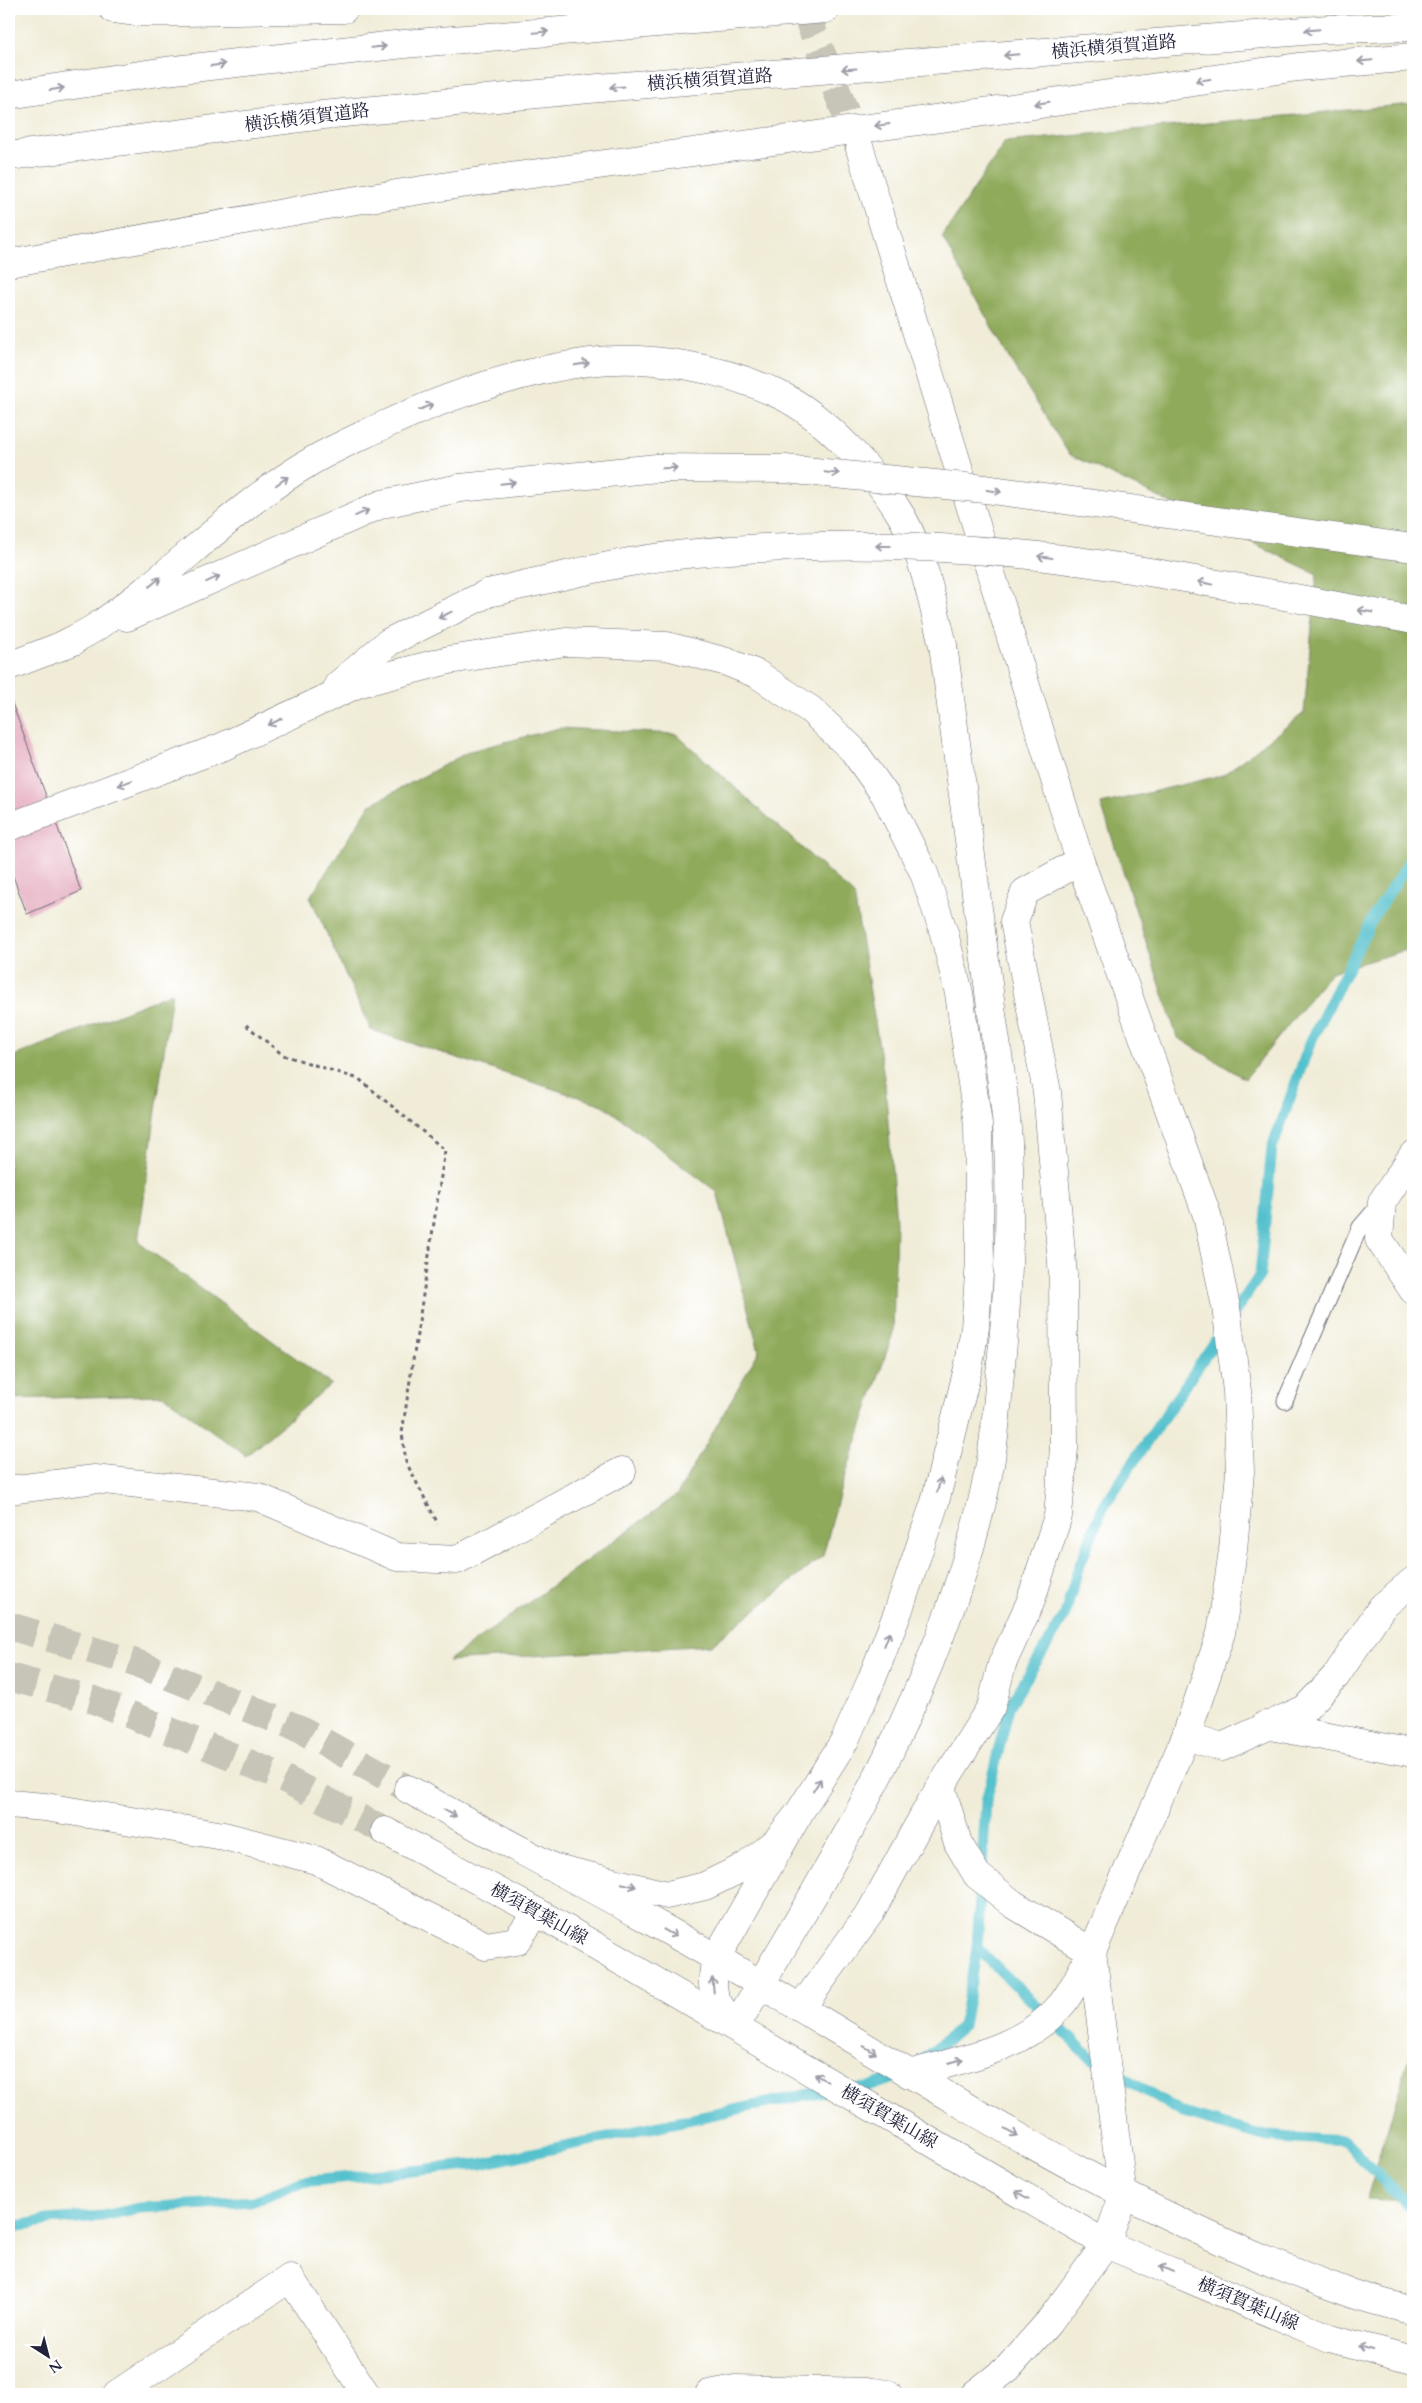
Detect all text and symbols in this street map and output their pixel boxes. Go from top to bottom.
one-way arrow [1304,26,1320,35]
one-way arrow [533,28,549,37]
street label: 横浜横須賀道路 [1050,29,1178,65]
one-way arrow [371,42,387,52]
one-way arrow [1003,50,1019,60]
one-way arrow [1357,56,1373,66]
one-way arrow [210,60,226,70]
street label: 横浜横須賀道路 [646,63,774,97]
one-way arrow [841,64,857,74]
one-way arrow [1196,75,1212,85]
one-way arrow [609,82,625,92]
one-way arrow [49,83,65,93]
street label: 横浜横須賀道路 [243,98,371,138]
one-way arrow [1035,98,1051,108]
one-way arrow [874,120,890,130]
one-way arrow [574,358,590,368]
one-way arrow [418,401,433,411]
one-way arrow [662,463,678,473]
one-way arrow [824,468,840,478]
one-way arrow [275,476,289,486]
one-way arrow [500,478,516,488]
one-way arrow [985,486,1001,496]
one-way arrow [354,508,369,518]
one-way arrow [875,541,892,551]
one-way arrow [1037,552,1053,562]
one-way arrow [205,573,220,583]
one-way arrow [148,576,161,587]
one-way arrow [1198,577,1214,587]
one-way arrow [1358,606,1374,616]
one-way arrow [437,610,452,620]
one-way arrow [268,717,283,727]
one-way arrow [118,779,133,788]
one-way arrow [935,1478,944,1494]
one-way arrow [883,1632,892,1647]
one-way arrow [811,1778,822,1792]
one-way arrow [443,1808,457,1818]
street label: 横須賀葉山線 [486,1877,592,1951]
one-way arrow [621,1881,637,1890]
one-way arrow [662,1928,676,1938]
one-way arrow [708,1977,718,1993]
one-way arrow [863,2046,877,2056]
one-way arrow [948,2055,964,2065]
one-way arrow [815,2072,829,2082]
street label: 横須賀葉山線 [836,2079,942,2155]
one-way arrow [1003,2127,1017,2137]
one-way arrow [1015,2190,1030,2200]
one-way arrow [1159,2264,1174,2274]
street label: 横須賀葉山線 [1193,2271,1303,2337]
north arrow [22,2330,72,2380]
one-way arrow [1359,2342,1375,2352]
text: N [45,2355,66,2377]

